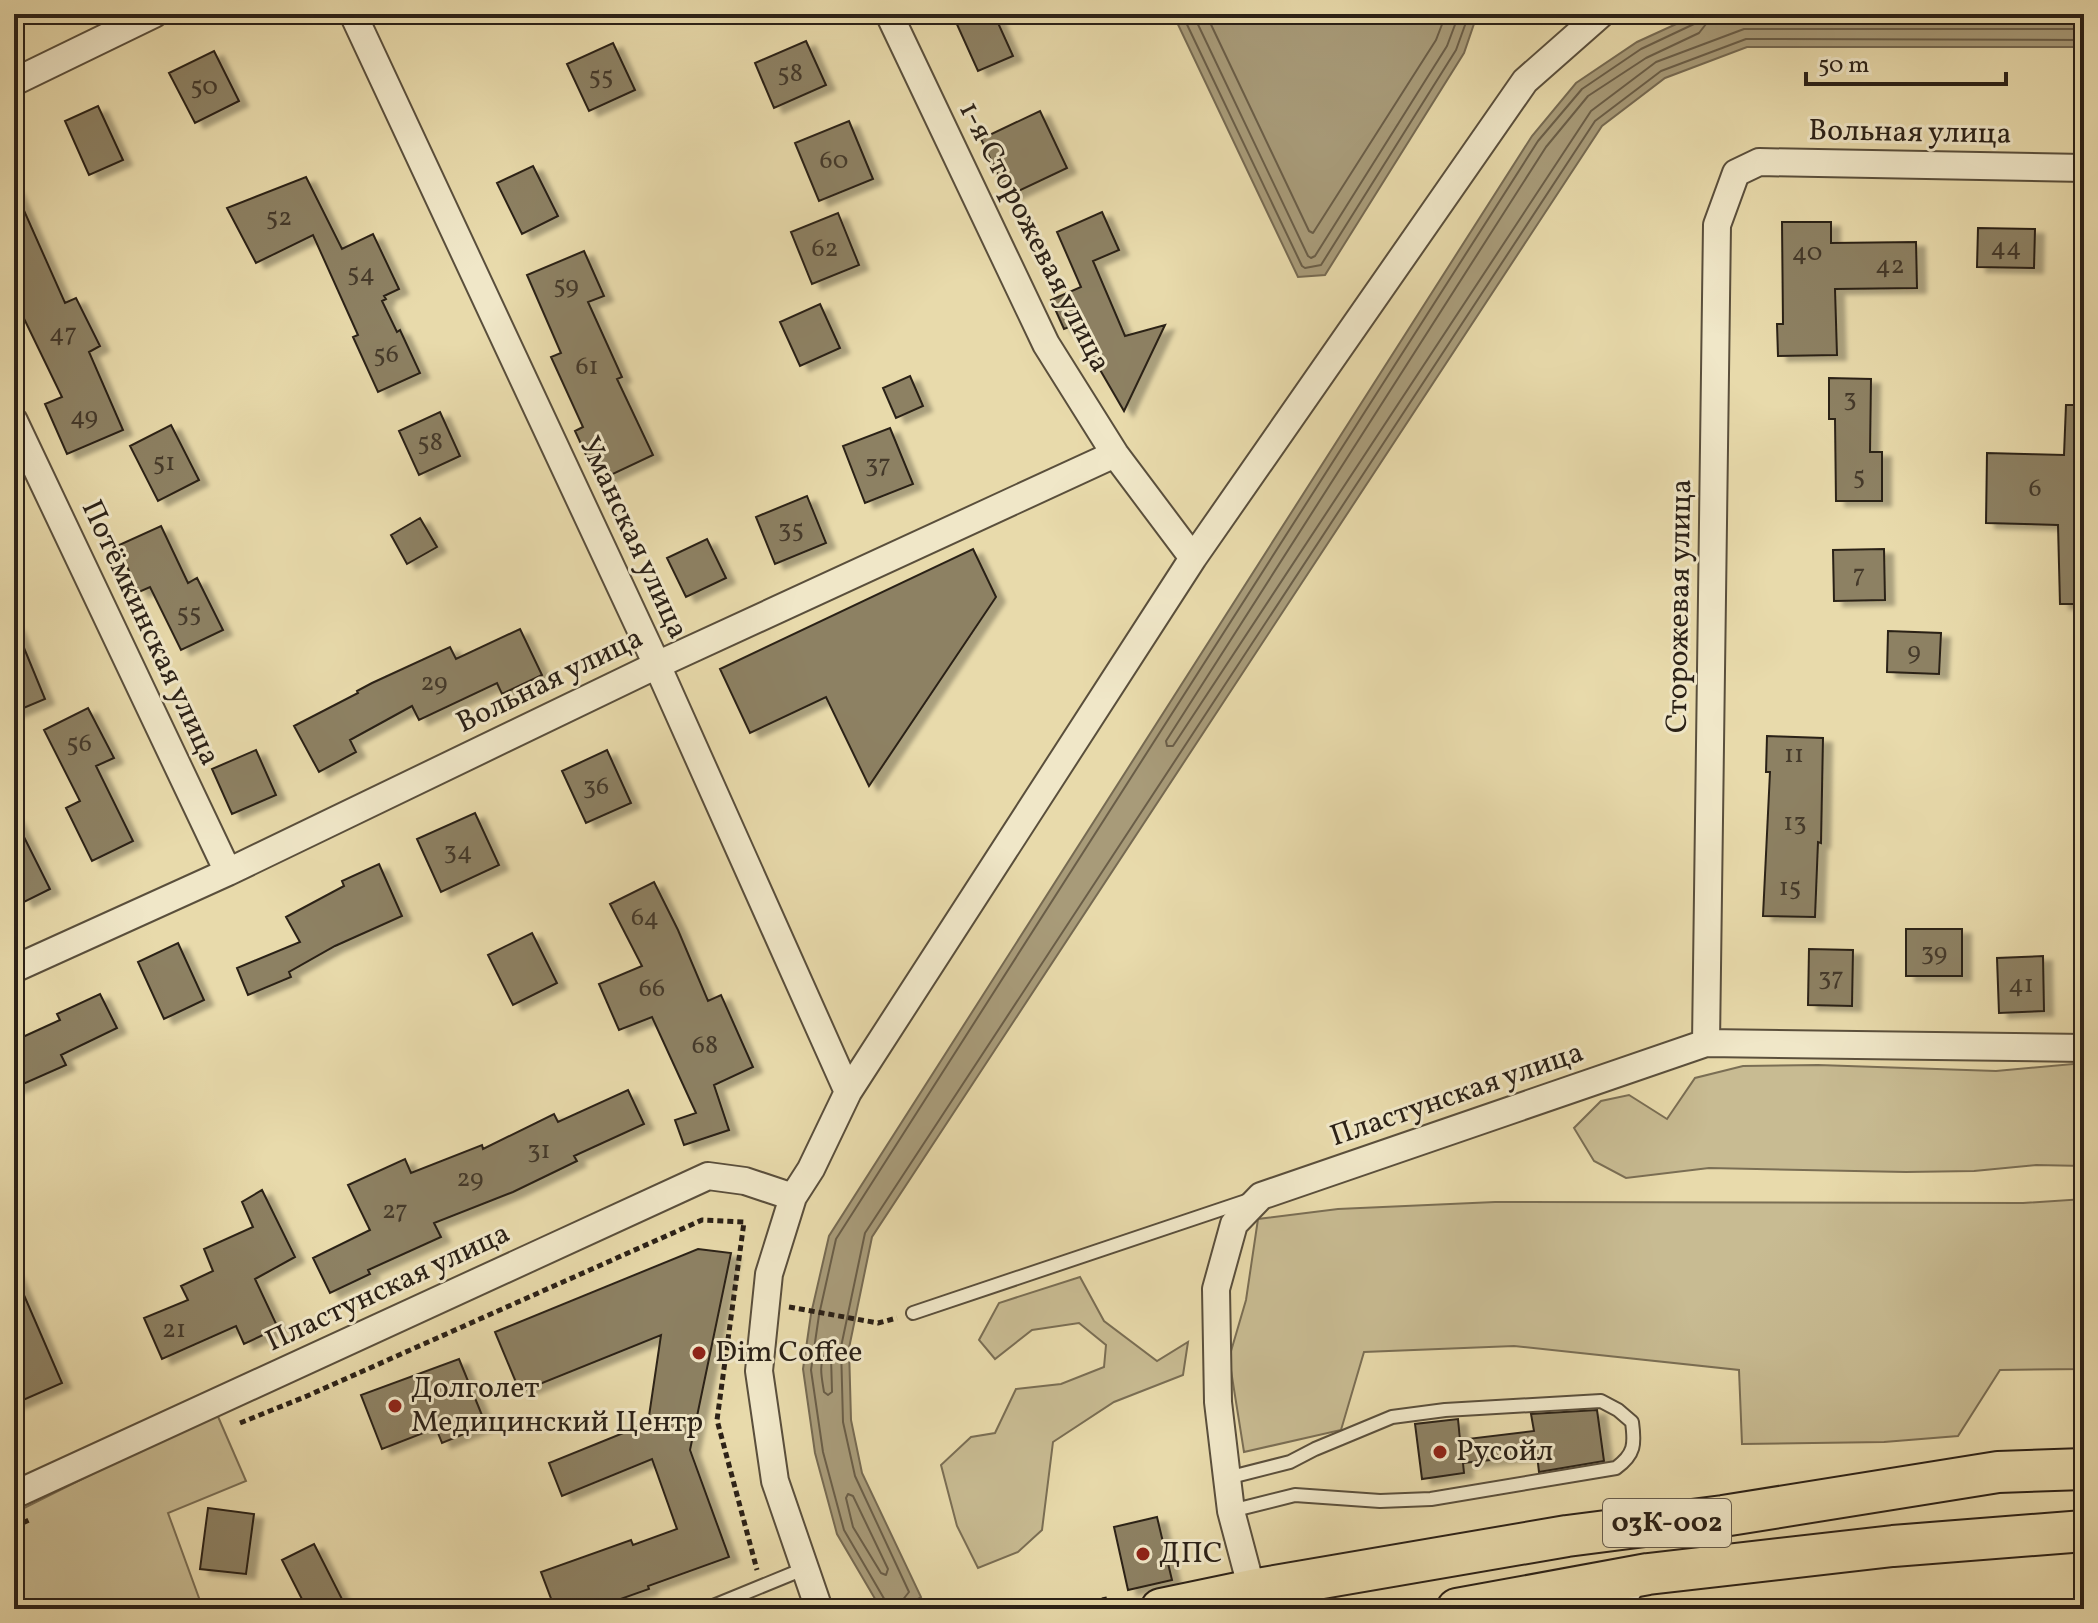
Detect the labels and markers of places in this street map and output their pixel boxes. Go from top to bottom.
place label: Dim Coffee [715,1332,862,1374]
marker: Dim Coffee [690,1344,708,1362]
place label: Долголет Медицинский Центр [411,1368,703,1444]
marker: Долголет Медицинский Центр [386,1397,404,1415]
place label: Русойл [1456,1431,1553,1473]
marker: Русойл [1431,1443,1449,1461]
place label: ДПС [1159,1533,1223,1575]
marker: ДПС [1134,1545,1152,1563]

